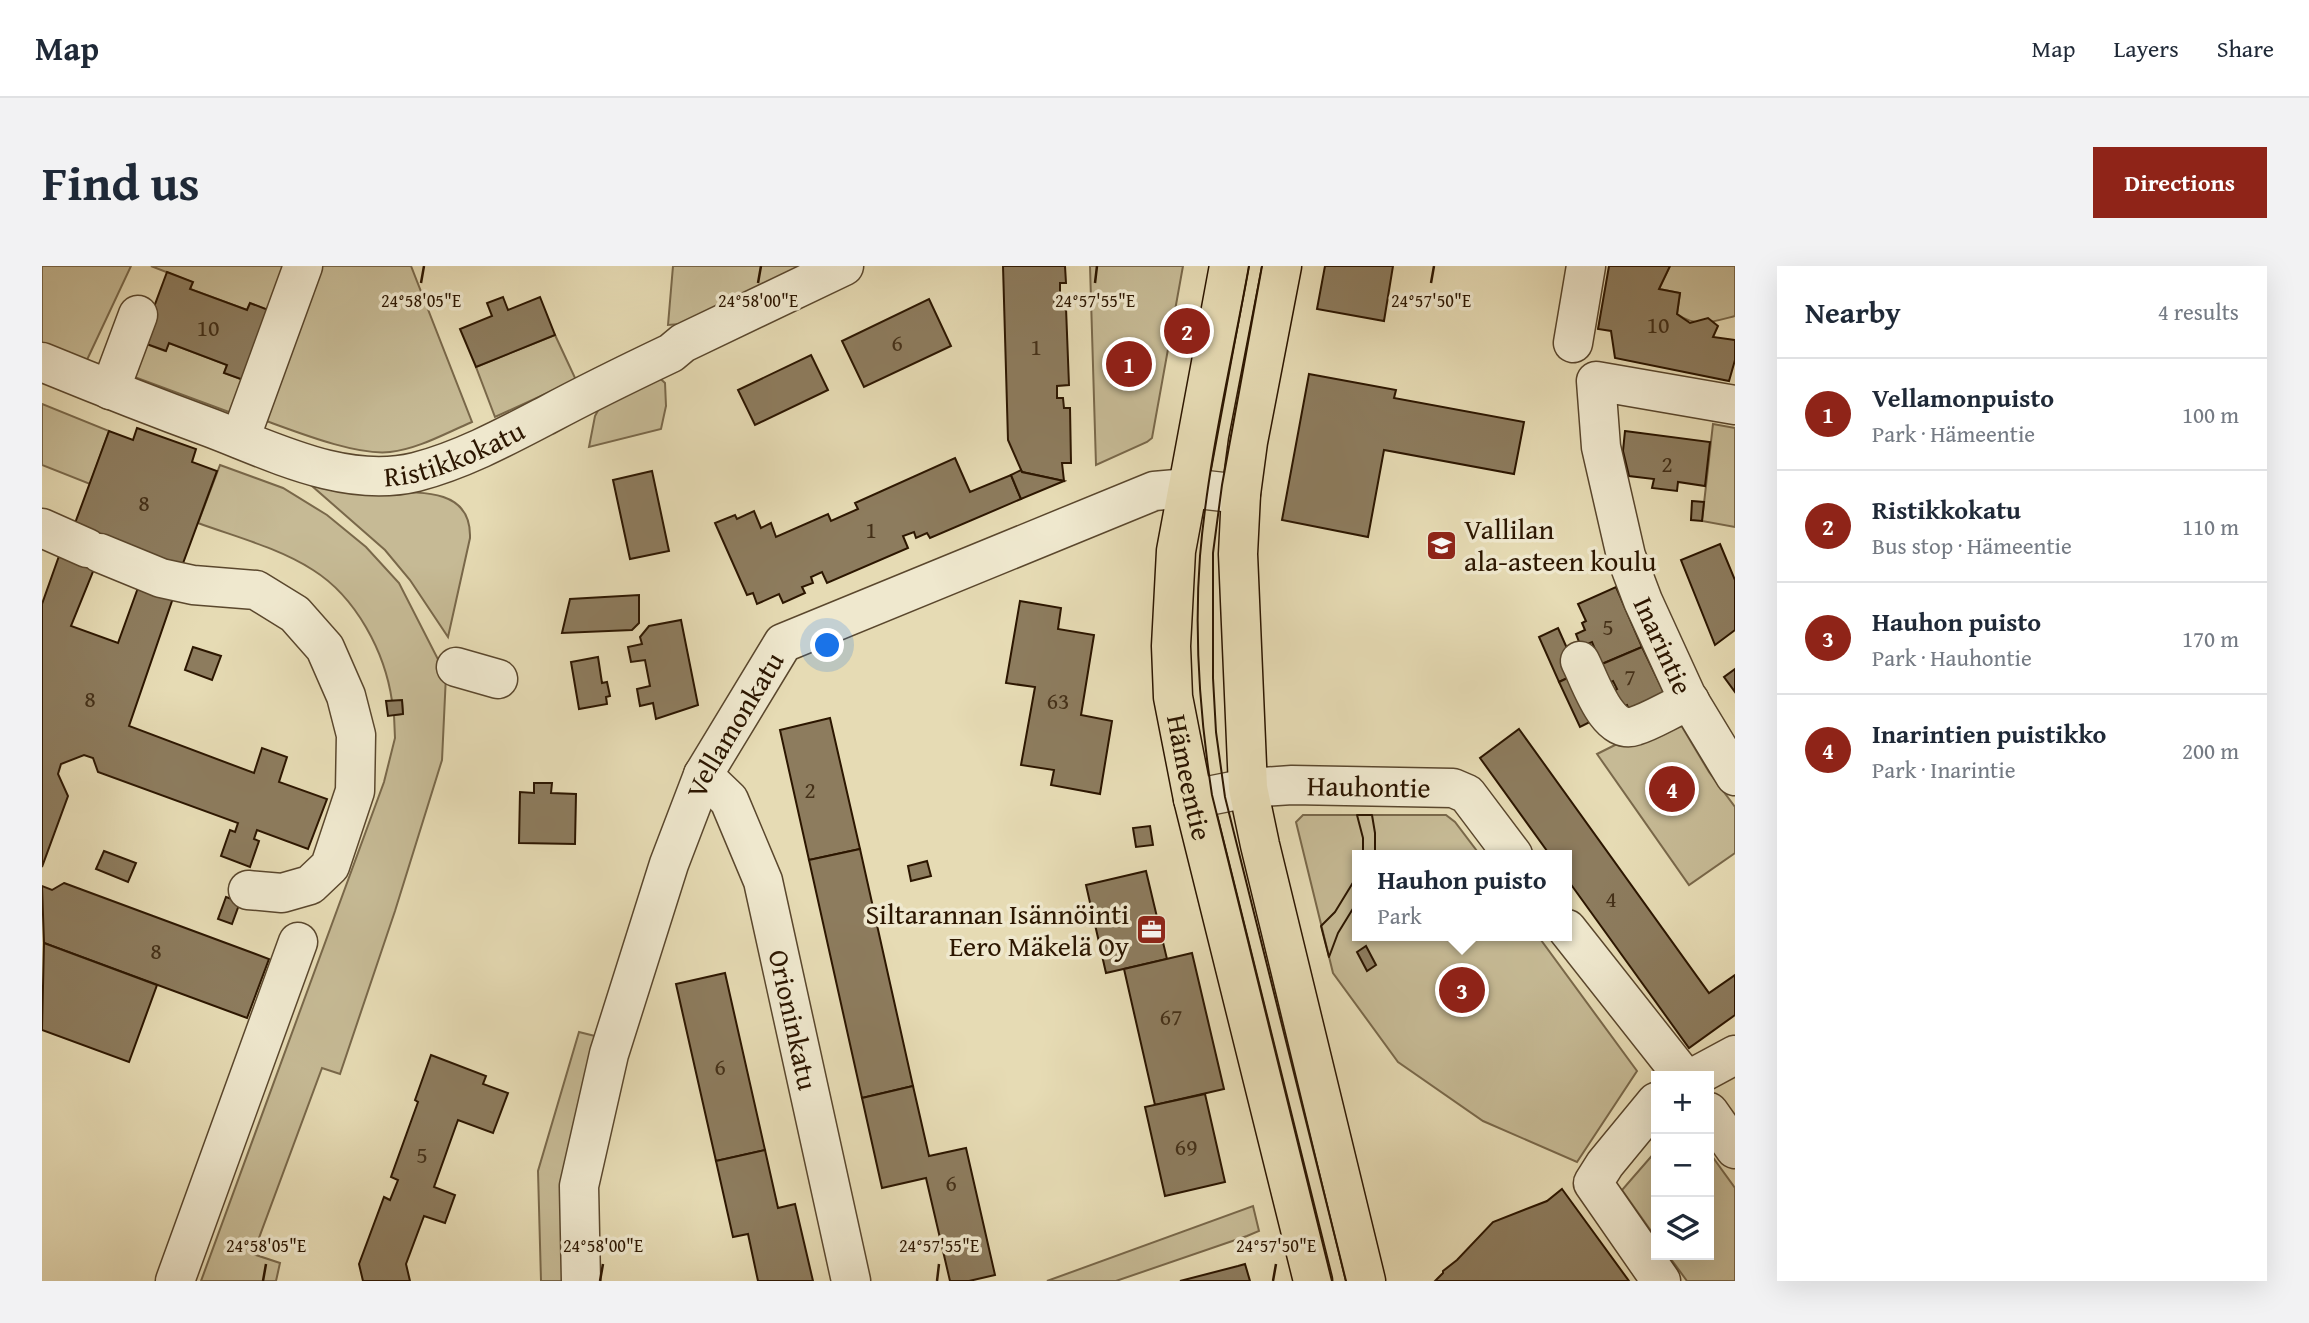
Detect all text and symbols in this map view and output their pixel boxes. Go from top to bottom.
text: Map [35,24,99,72]
text: Map [2032,31,2075,66]
text: Layers [2113,31,2179,66]
text: Share [2217,31,2274,66]
text: Find us [42,146,200,218]
button: Directions [2093,147,2267,218]
text: 24°58'05"E [381,287,461,314]
text: 24°58'00"E [718,287,798,314]
text: 24°57'55"E [1055,287,1135,314]
text: 24°57'50"E [1391,287,1471,314]
text: Nearby [1805,290,1901,334]
text: 4 results [2158,295,2239,328]
pin: 2 [1164,305,1210,357]
house number: 10 [1646,307,1670,342]
house number: 10 [196,310,220,345]
house number: 6 [891,325,903,360]
house number: 1 [1030,329,1042,364]
pin: 1 [1106,338,1152,390]
text: Vellamonpuisto [1872,378,2054,417]
text: 1 [1822,398,1834,431]
text: 100 m [2182,398,2239,431]
street label: Ristikkokatu [382,409,531,496]
text: Park · Hämeentie [1872,417,2035,450]
house number: 2 [1661,446,1673,481]
house number: 8 [138,485,150,520]
text: Ristikkokatu [1872,490,2021,529]
place label: Vallilan ala-asteen koulu [1464,508,1656,581]
text: 2 [1822,510,1834,543]
text: 110 m [2182,510,2239,543]
house number: 1 [865,512,877,547]
school or university icon: Vallilan ala-asteen koulu [1424,528,1458,562]
text: Bus stop · Hämeentie [1872,529,2072,562]
street label: Inarintie [1624,590,1704,701]
text: Hauhon puisto [1872,602,2041,641]
house number: 5 [1602,609,1614,644]
text: 3 [1822,622,1834,655]
text: 170 m [2182,622,2239,655]
your location [810,628,844,662]
text: Park · Hauhontie [1872,641,2032,674]
street label: Vellamonkatu [675,643,793,804]
house number: 7 [1624,659,1636,694]
house number: 8 [84,681,96,716]
house number: 63 [1046,683,1070,718]
street label: Hämeentie [1157,711,1223,844]
text: Inarintien puistikko [1872,714,2106,753]
text: 4 [1822,734,1834,767]
text: 200 m [2182,734,2239,767]
text: Park · Inarintie [1872,753,2015,786]
pin: 4 [1649,763,1695,815]
street label: Hauhontie [1307,764,1431,808]
house number: 2 [804,772,816,807]
popup [1352,850,1572,941]
text: Hauhon puisto [1377,860,1547,899]
house number: 4 [1605,881,1617,916]
place label: Siltarannan Isännöinti Eero Mäkelä Oy [865,893,1129,966]
text: Park [1377,899,1422,932]
office icon: Siltarannan Isännöinti Eero Mäkelä Oy [1135,913,1169,947]
house number: 8 [150,933,162,968]
street label: Orioninkatu [759,946,829,1094]
pin: 3 [1439,964,1485,1016]
house number: 67 [1159,999,1183,1034]
house number: 6 [714,1049,726,1084]
map controls [1651,1071,1714,1260]
button: + [1651,1071,1714,1134]
house number: 69 [1174,1129,1198,1164]
button: − [1651,1134,1714,1197]
house number: 5 [416,1137,428,1172]
house number: 6 [945,1165,957,1200]
button: layers [1651,1197,1714,1260]
text: 24°58'05"E [226,1232,306,1259]
text: 24°58'00"E [563,1232,643,1259]
text: 24°57'55"E [899,1232,979,1259]
text: 24°57'50"E [1236,1232,1316,1259]

